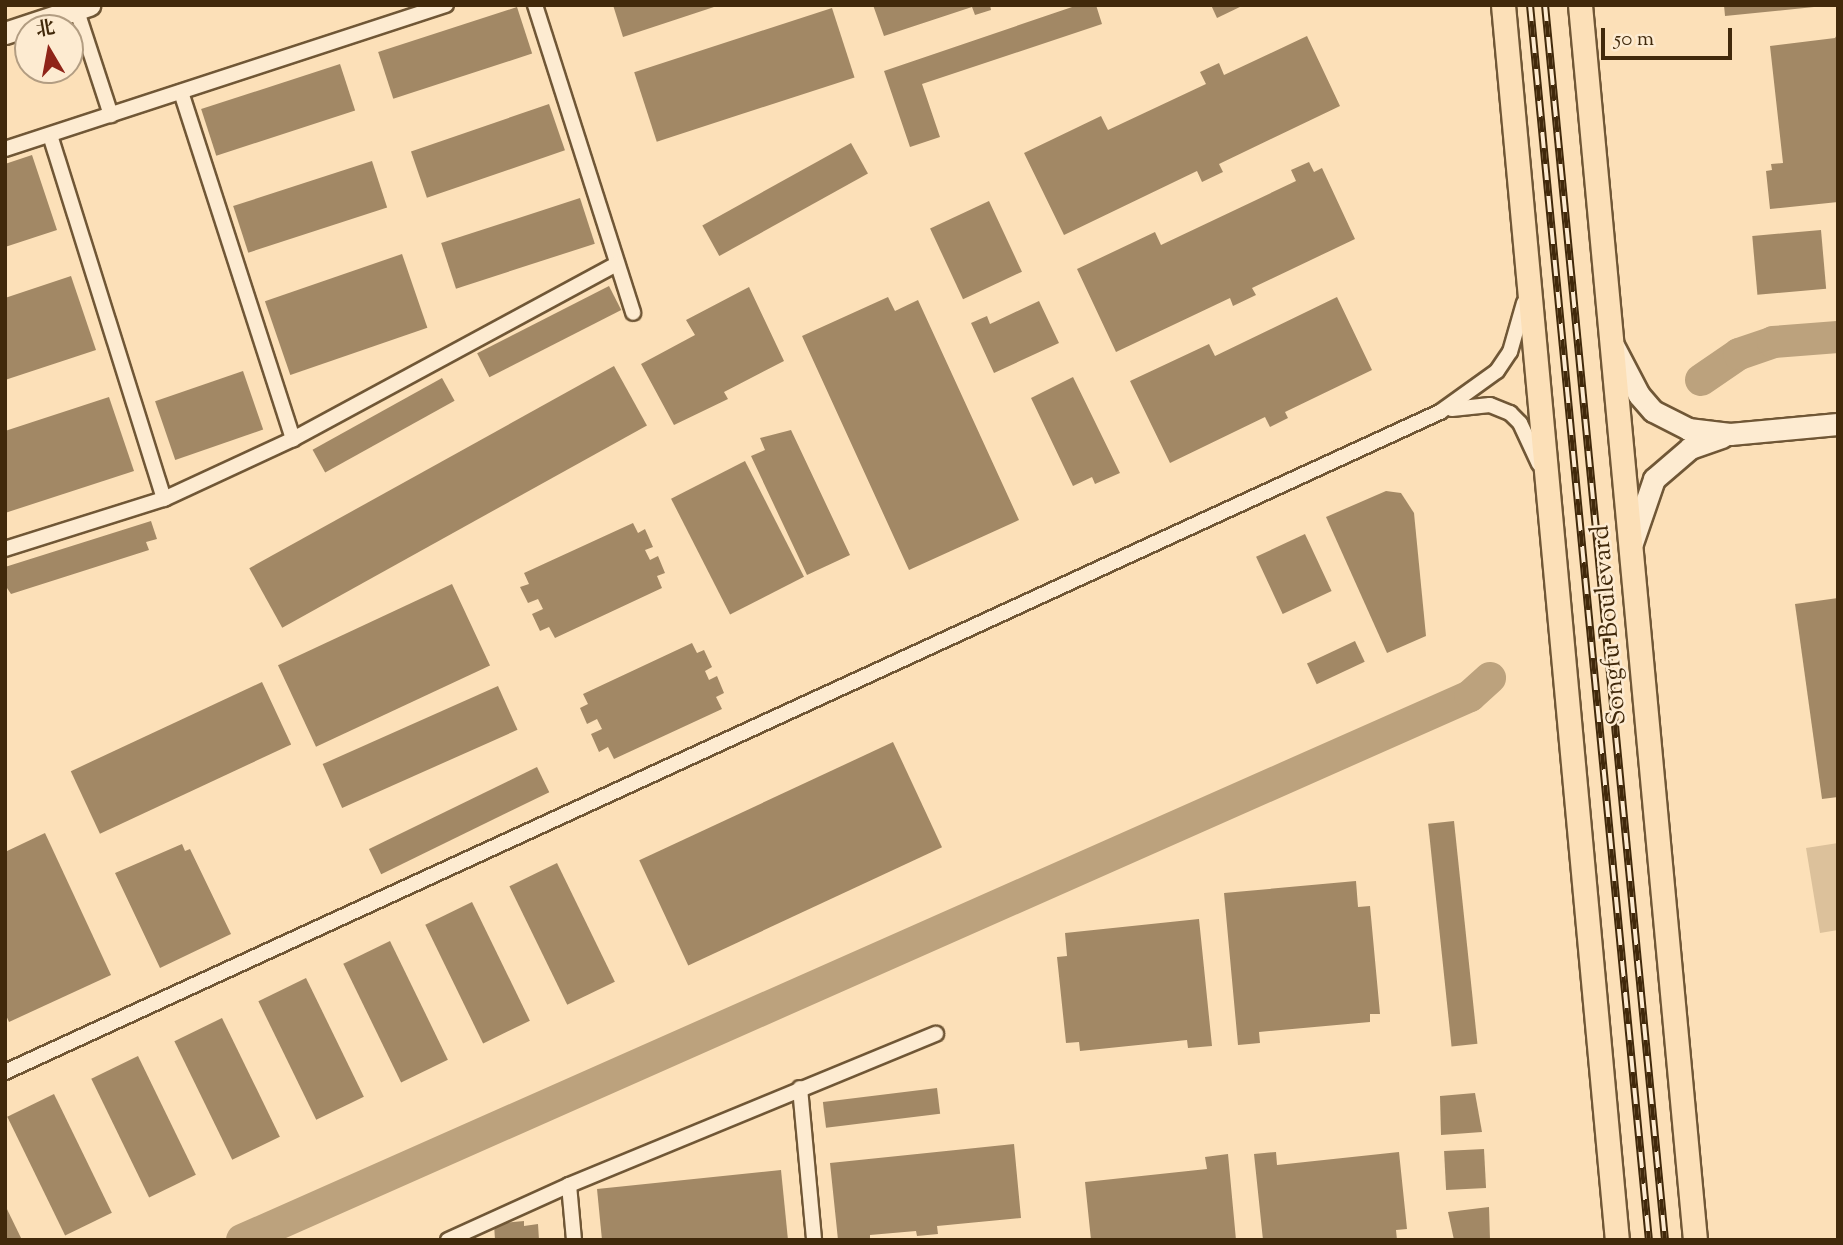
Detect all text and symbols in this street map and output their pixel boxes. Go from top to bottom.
north arrow [14,14,84,84]
scale bar [1605,14,1736,58]
text: 北 [34,15,57,45]
text: 50 m [1614,25,1654,55]
street label: Songfu Boulevard [1586,524,1634,726]

